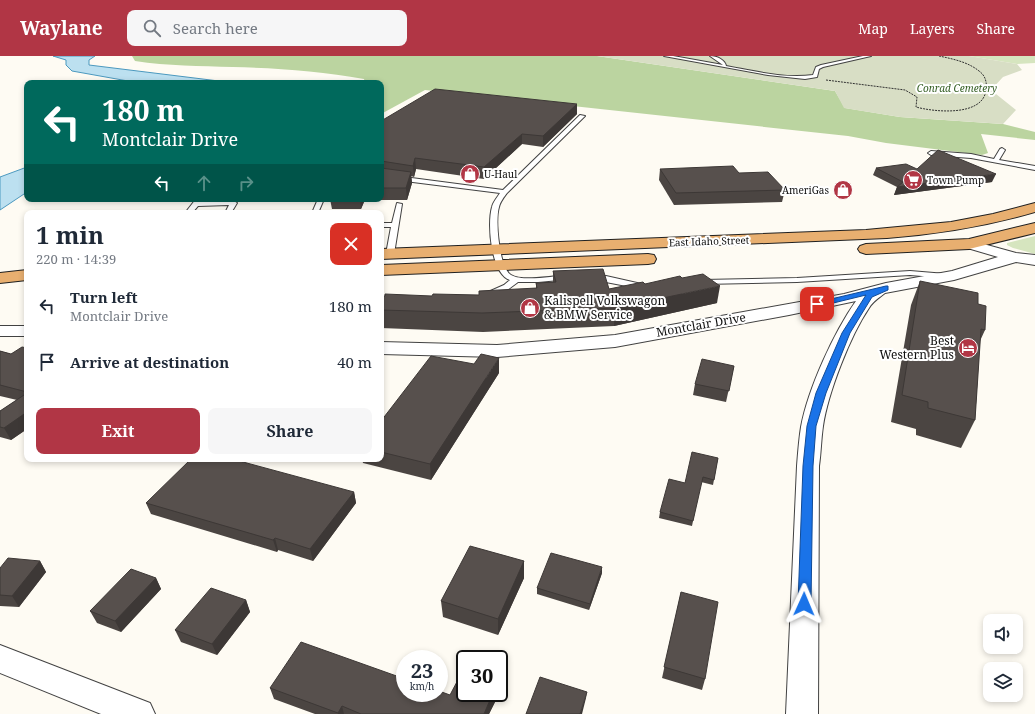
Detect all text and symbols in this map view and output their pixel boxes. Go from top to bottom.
search box [127,10,407,46]
text: Waylane [20,15,103,41]
icon: search [141,17,163,39]
text: Search here [173,18,258,38]
text: Map [858,19,888,38]
text: Layers [910,19,955,38]
text: Share [977,19,1015,38]
park label: Conrad Cemetery [917,81,997,95]
text: 180 m [102,91,184,129]
icon: left [36,96,88,148]
text: Montclair Drive [102,127,238,151]
shop icon: U-Haul [459,163,481,185]
place label: U-Haul [484,167,517,181]
supermarket icon: Town Pump [902,169,924,191]
icon: left [151,172,173,194]
icon: ahead [193,172,215,194]
icon: right [235,172,257,194]
place label: Town Pump [927,173,984,187]
shop icon: AmeriGas [832,179,854,201]
place label: AmeriGas [782,183,829,197]
text: 1 min [36,218,104,251]
button: close [330,223,372,265]
street label: East Idaho Street [669,233,750,249]
text: 220 m · 14:39 [36,250,116,268]
text: Turn left [70,287,138,307]
pin [800,287,834,321]
place label: Kalispell Volkswagon & BMW Service [544,292,665,323]
icon: arrive [806,293,828,315]
icon: left [36,295,58,317]
text: 180 m [329,296,372,316]
shop icon: Kalispell Volkswagon & BMW Service [519,297,541,319]
text: Montclair Drive [70,307,168,325]
street label: Montclair Drive [655,308,747,341]
place label: Best Western Plus [879,332,954,363]
hotel icon: Best Western Plus [957,337,979,359]
icon: arrive [36,351,58,373]
text: Arrive at destination [70,352,229,372]
text: 40 m [337,352,372,372]
button: Exit [36,408,200,454]
button: Share [208,408,372,454]
position arrow [783,583,825,625]
map controls [983,614,1023,702]
button: sound [983,614,1023,654]
speed limit sign: 30 [456,650,508,702]
text: 23 [411,657,433,684]
button: layers [983,662,1023,702]
text: km/h [410,679,434,693]

